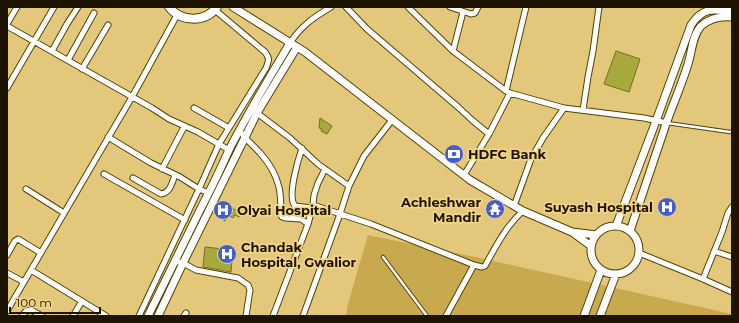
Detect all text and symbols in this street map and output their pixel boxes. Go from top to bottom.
bank icon: HDFC Bank [443,143,465,165]
place label: HDFC Bank [468,146,547,162]
place label: Achleshwar Mandir [400,194,481,225]
hospital icon: Suyash Hospital [656,196,678,218]
temple icon: Achleshwar Mandir [484,198,506,220]
hospital icon: Olyai Hospital [212,199,234,221]
place label: Suyash Hospital [545,199,653,215]
place label: Olyai Hospital [237,202,331,218]
place label: Chandak Hospital, Gwalior [241,239,357,270]
hospital icon: Chandak Hospital, Gwalior [216,243,238,265]
scale bar [10,289,100,315]
text: 100 m [16,295,52,310]

